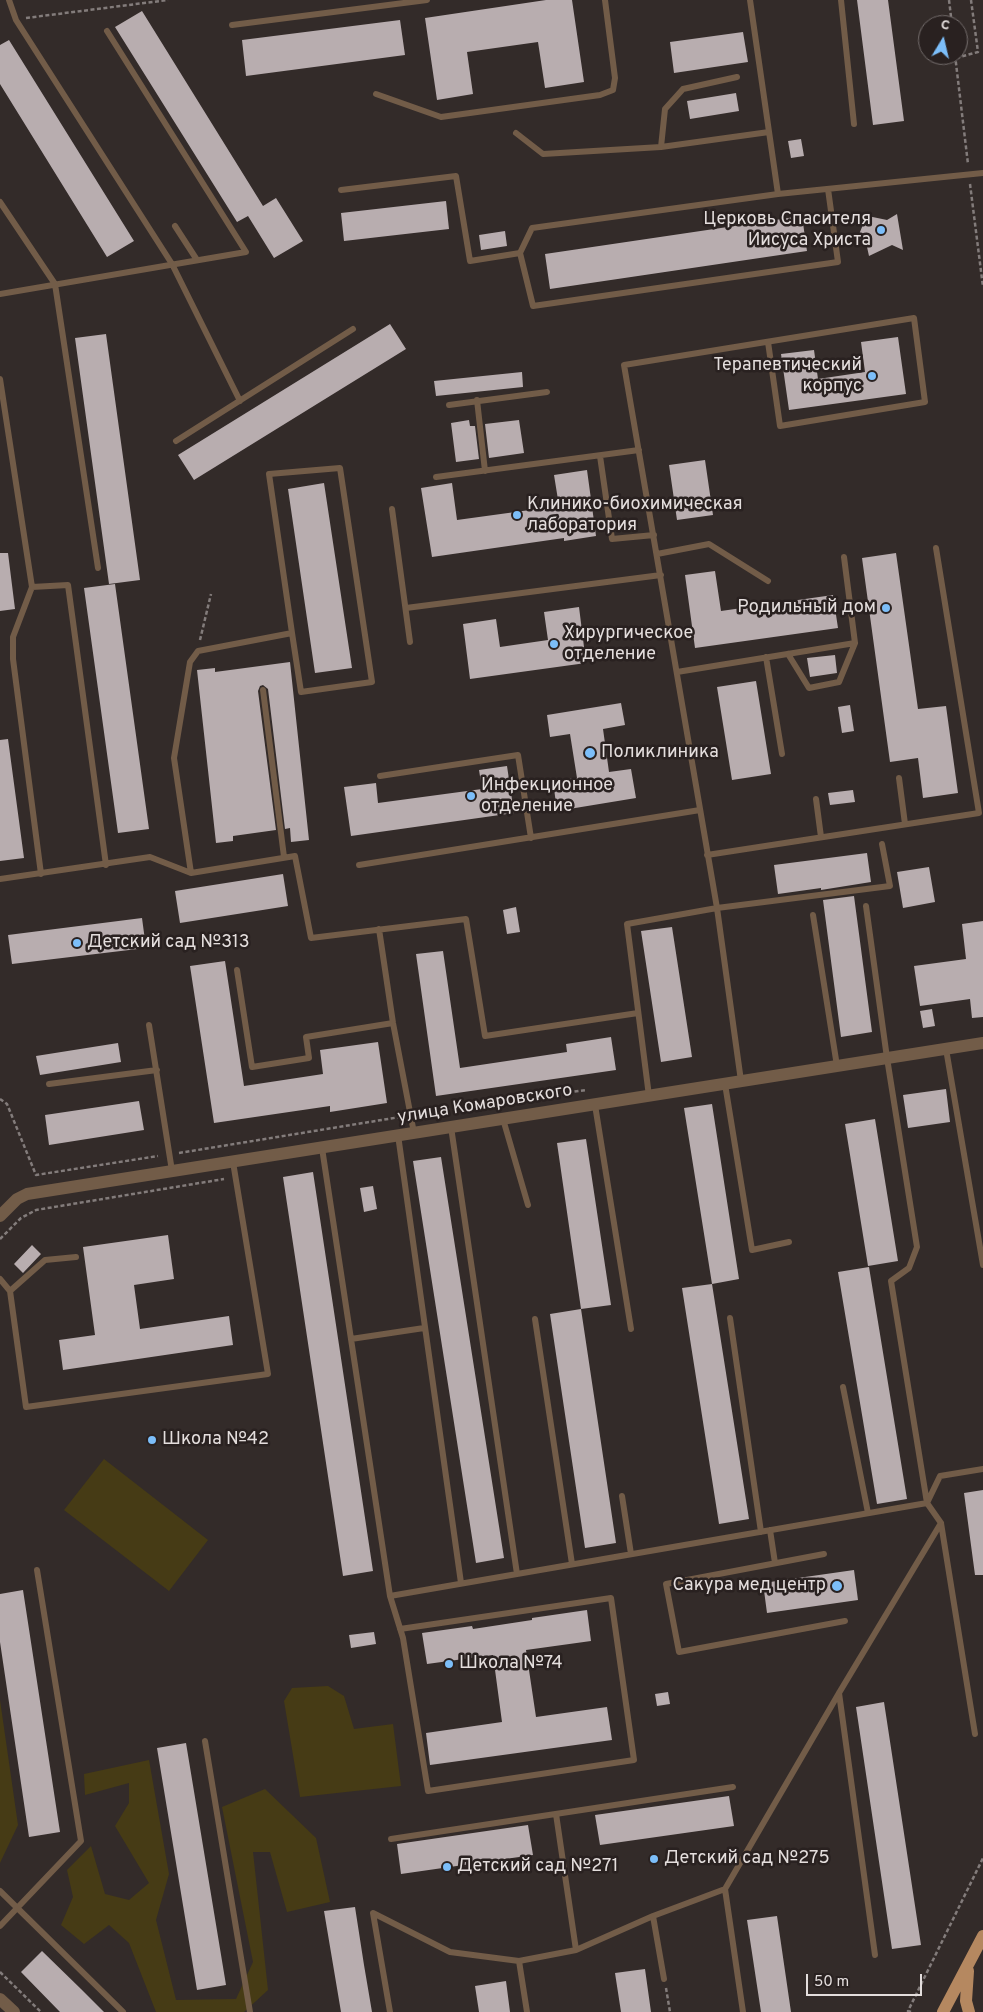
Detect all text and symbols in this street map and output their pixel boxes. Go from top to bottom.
north arrow [918,15,968,65]
text: С [940,17,951,35]
place label: Церковь Спасителя Иисуса Христа [703,209,871,252]
marker: Церковь Спасителя Иисуса Христа [875,224,887,236]
place label: Терапевтический корпус [713,355,862,398]
marker: Терапевтический корпус [866,370,878,382]
place label: Клинико-биохимическая лаборатория [527,494,743,536]
marker: Клинико-биохимическая лаборатория [511,509,523,521]
place label: Родильный дом [737,597,876,619]
marker: Родильный дом [880,602,892,614]
place label: Хирургическое отделение [564,623,693,666]
marker: Хирургическое отделение [548,638,560,650]
place label: Поликлиника [601,742,719,764]
marker: Поликлиника [583,746,597,760]
place label: Инфекционное отделение [481,775,613,818]
marker: Инфекционное отделение [465,790,477,802]
place label: Детский сад №313 [87,932,250,954]
marker: Детский сад №313 [71,937,83,949]
street label: улица Комаровского [396,1080,574,1130]
place label: Школа №42 [162,1429,269,1451]
marker: Школа №42 [146,1434,158,1446]
place label: Сакура мед центр [672,1575,826,1597]
marker: Сакура мед центр [830,1579,844,1593]
place label: Школа №74 [459,1653,563,1675]
marker: Школа №74 [443,1658,455,1670]
place label: Детский сад №275 [664,1848,830,1870]
marker: Детский сад №275 [648,1853,660,1865]
place label: Детский сад №271 [457,1856,619,1878]
marker: Детский сад №271 [441,1861,453,1873]
scale bar [808,1964,924,1996]
text: 50 m [814,1973,849,1992]

